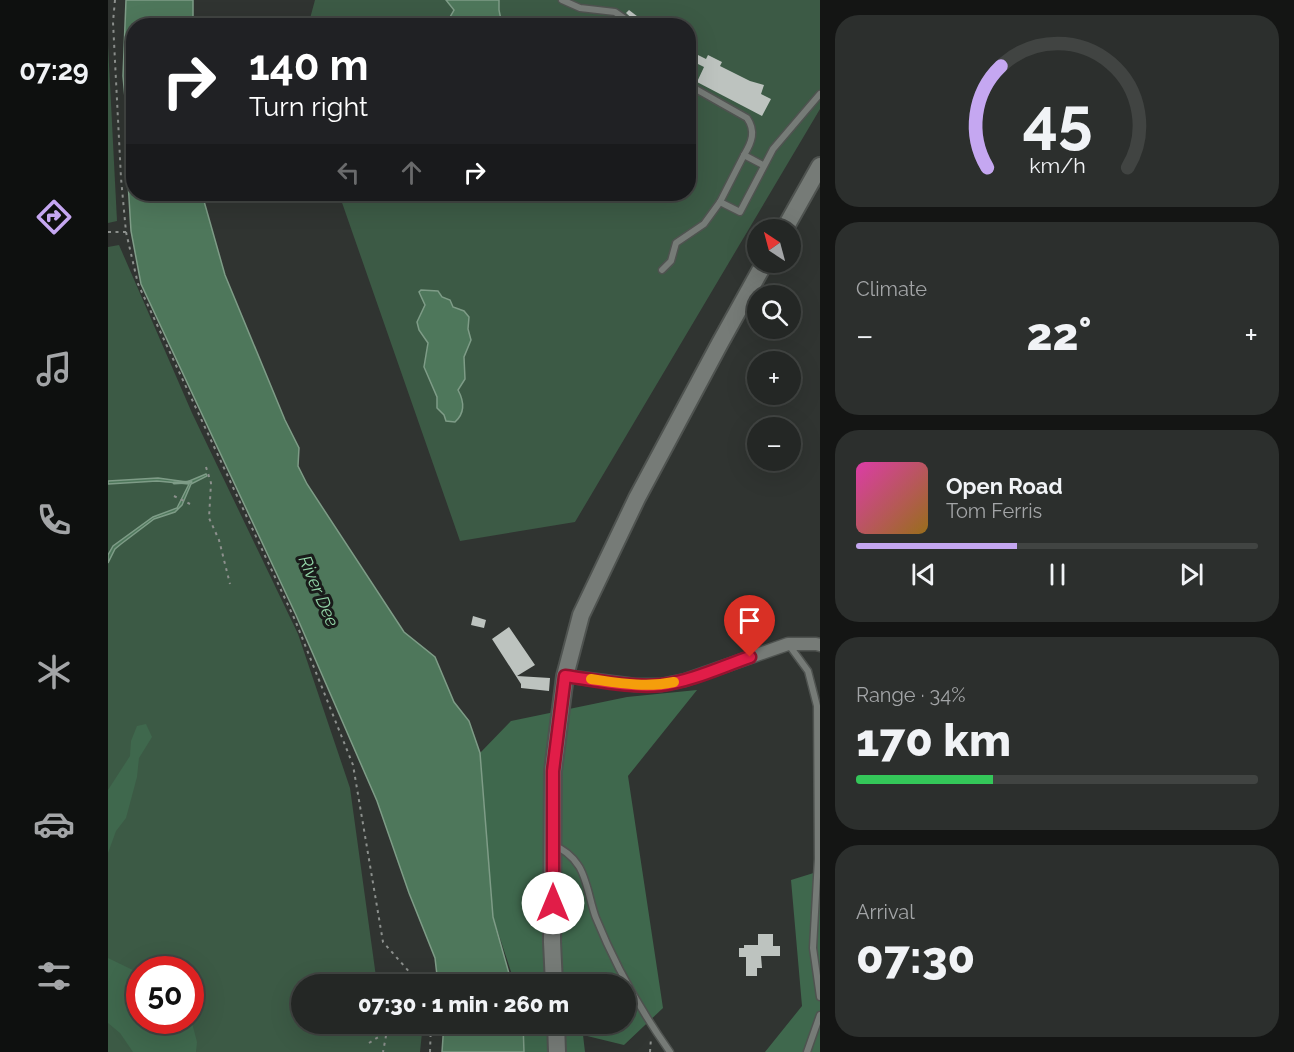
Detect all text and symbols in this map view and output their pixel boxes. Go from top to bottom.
text: 140 m [249,41,369,90]
icon: right [150,42,228,120]
text: 07:29 [19,55,89,86]
text: 45 [1022,83,1092,157]
text: Turn right [249,91,368,122]
text: km/h [1029,154,1085,179]
icon: left [332,156,365,189]
icon: ahead [395,156,428,189]
icon: right [458,156,491,189]
icon: directions [33,196,75,238]
north arrow [747,219,801,273]
map controls [747,219,801,471]
text: Climate [856,277,927,301]
button: search [747,285,801,339]
text: 22° [1026,308,1092,361]
text: − [856,316,874,355]
text: + [1244,316,1258,355]
icon: music [33,348,75,390]
button: + [747,351,801,405]
button: − [747,417,801,471]
text: Open Road [946,473,1063,499]
icon: phone [33,499,75,541]
text: Tom Ferris [946,499,1042,523]
water label: River Dee [295,552,344,630]
icon: previous [907,558,940,591]
icon: pause [1041,558,1074,591]
icon: next [1175,558,1208,591]
pin [724,595,775,657]
icon: arrive [733,604,766,637]
icon: climate [33,651,75,693]
text: Range · 34% [856,683,965,707]
text: 170 km [856,714,1011,767]
icon: car [33,803,75,845]
position arrow [521,871,585,935]
text: Arrival [856,900,915,924]
text: 07:30 [856,931,975,984]
icon: filters [33,955,75,997]
speed limit sign: 50 [126,956,204,1034]
text: 07:30 · 1 min · 260 m [358,991,569,1017]

